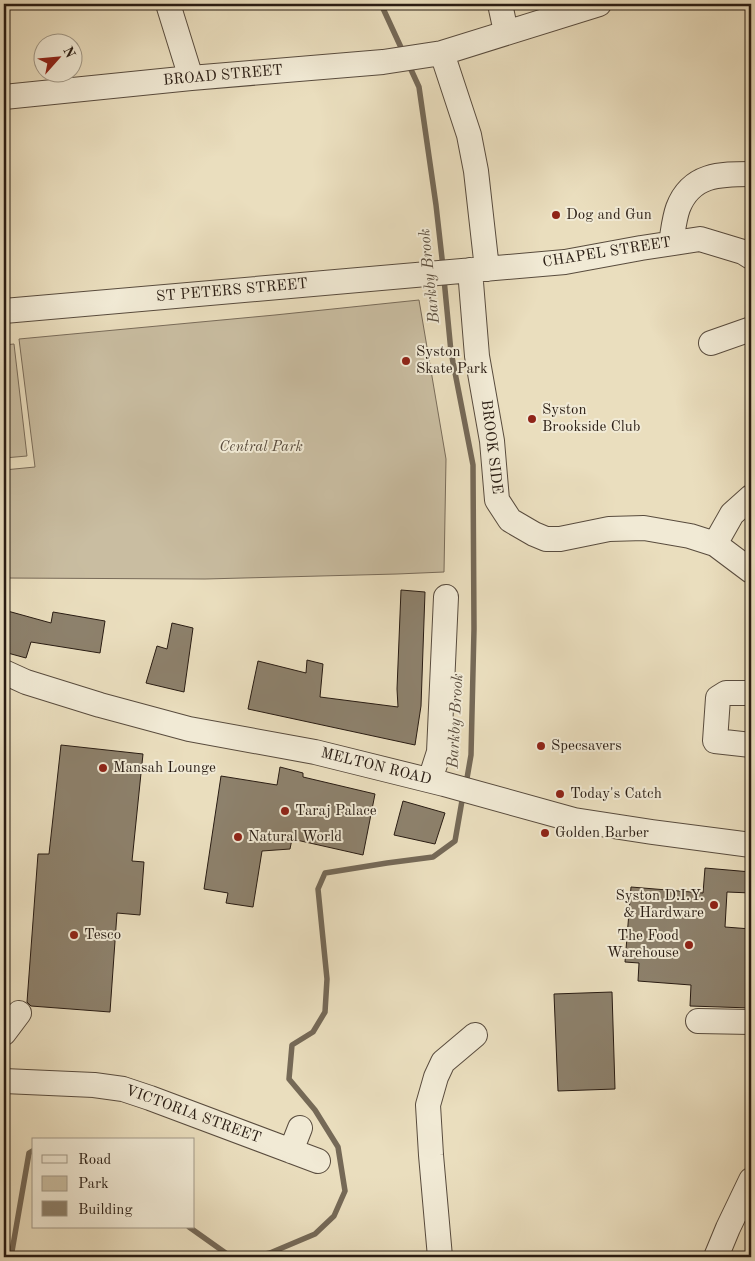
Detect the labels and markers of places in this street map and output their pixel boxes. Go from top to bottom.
place label: Dog and Gun [566,208,652,223]
marker: Dog and Gun [550,209,562,221]
place label: Syston Skate Park [416,345,488,377]
marker: Syston Skate Park [400,355,412,367]
place label: Syston Brookside Club [542,403,640,435]
marker: Syston Brookside Club [526,413,538,425]
place label: Specsavers [551,739,622,754]
marker: Specsavers [535,740,547,752]
place label: Mansah Lounge [113,761,216,776]
marker: Mansah Lounge [97,762,109,774]
place label: Today's Catch [570,787,662,802]
marker: Today's Catch [554,788,566,800]
place label: Taraj Palace [295,804,377,819]
marker: Taraj Palace [279,805,291,817]
place label: Golden Barber [555,826,649,841]
marker: Golden Barber [539,827,551,839]
place label: Natural World [248,830,342,845]
marker: Natural World [232,831,244,843]
place label: Syston D.I.Y. & Hardware [615,889,704,921]
marker: Syston D.I.Y. & Hardware [708,899,720,911]
place label: Tesco [84,928,121,943]
marker: Tesco [68,929,80,941]
place label: The Food Warehouse [607,929,679,961]
marker: The Food Warehouse [683,939,695,951]

